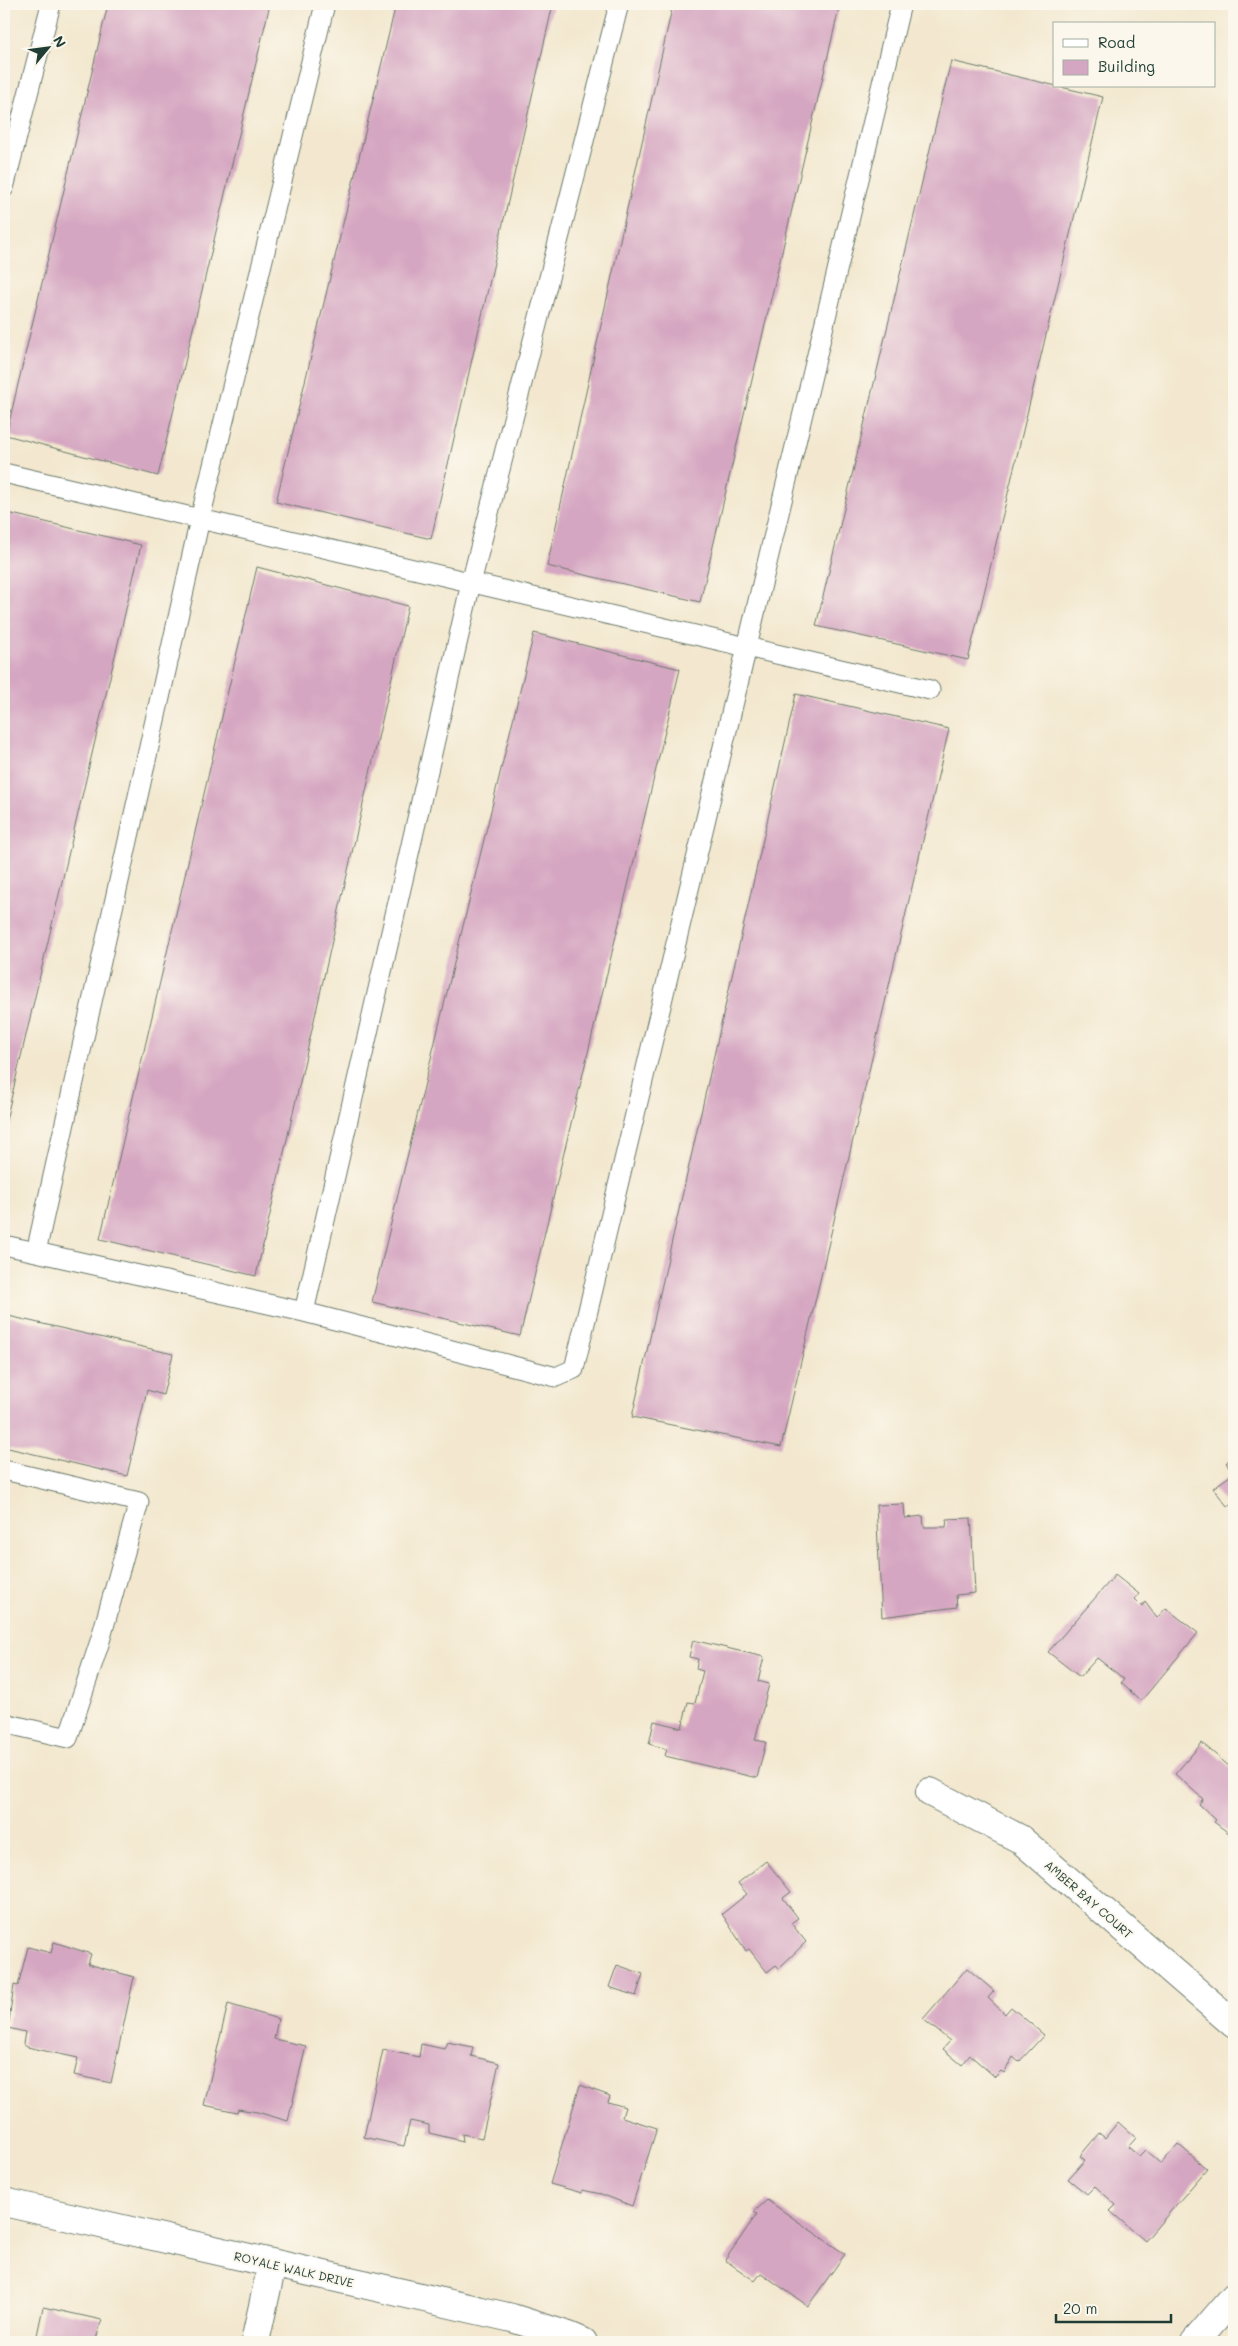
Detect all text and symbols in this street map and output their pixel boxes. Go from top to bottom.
north arrow [22,22,72,72]
legend [1053,22,1216,88]
text: N [49,32,71,51]
text: Road [1098,32,1135,52]
text: Building [1098,56,1155,76]
street label: AMBER BAY COURT [1042,1856,1137,1942]
street label: ROYALE WALK DRIVE [233,2247,356,2291]
scale bar [1056,2291,1170,2323]
text: 20 m [1063,2298,1097,2318]

